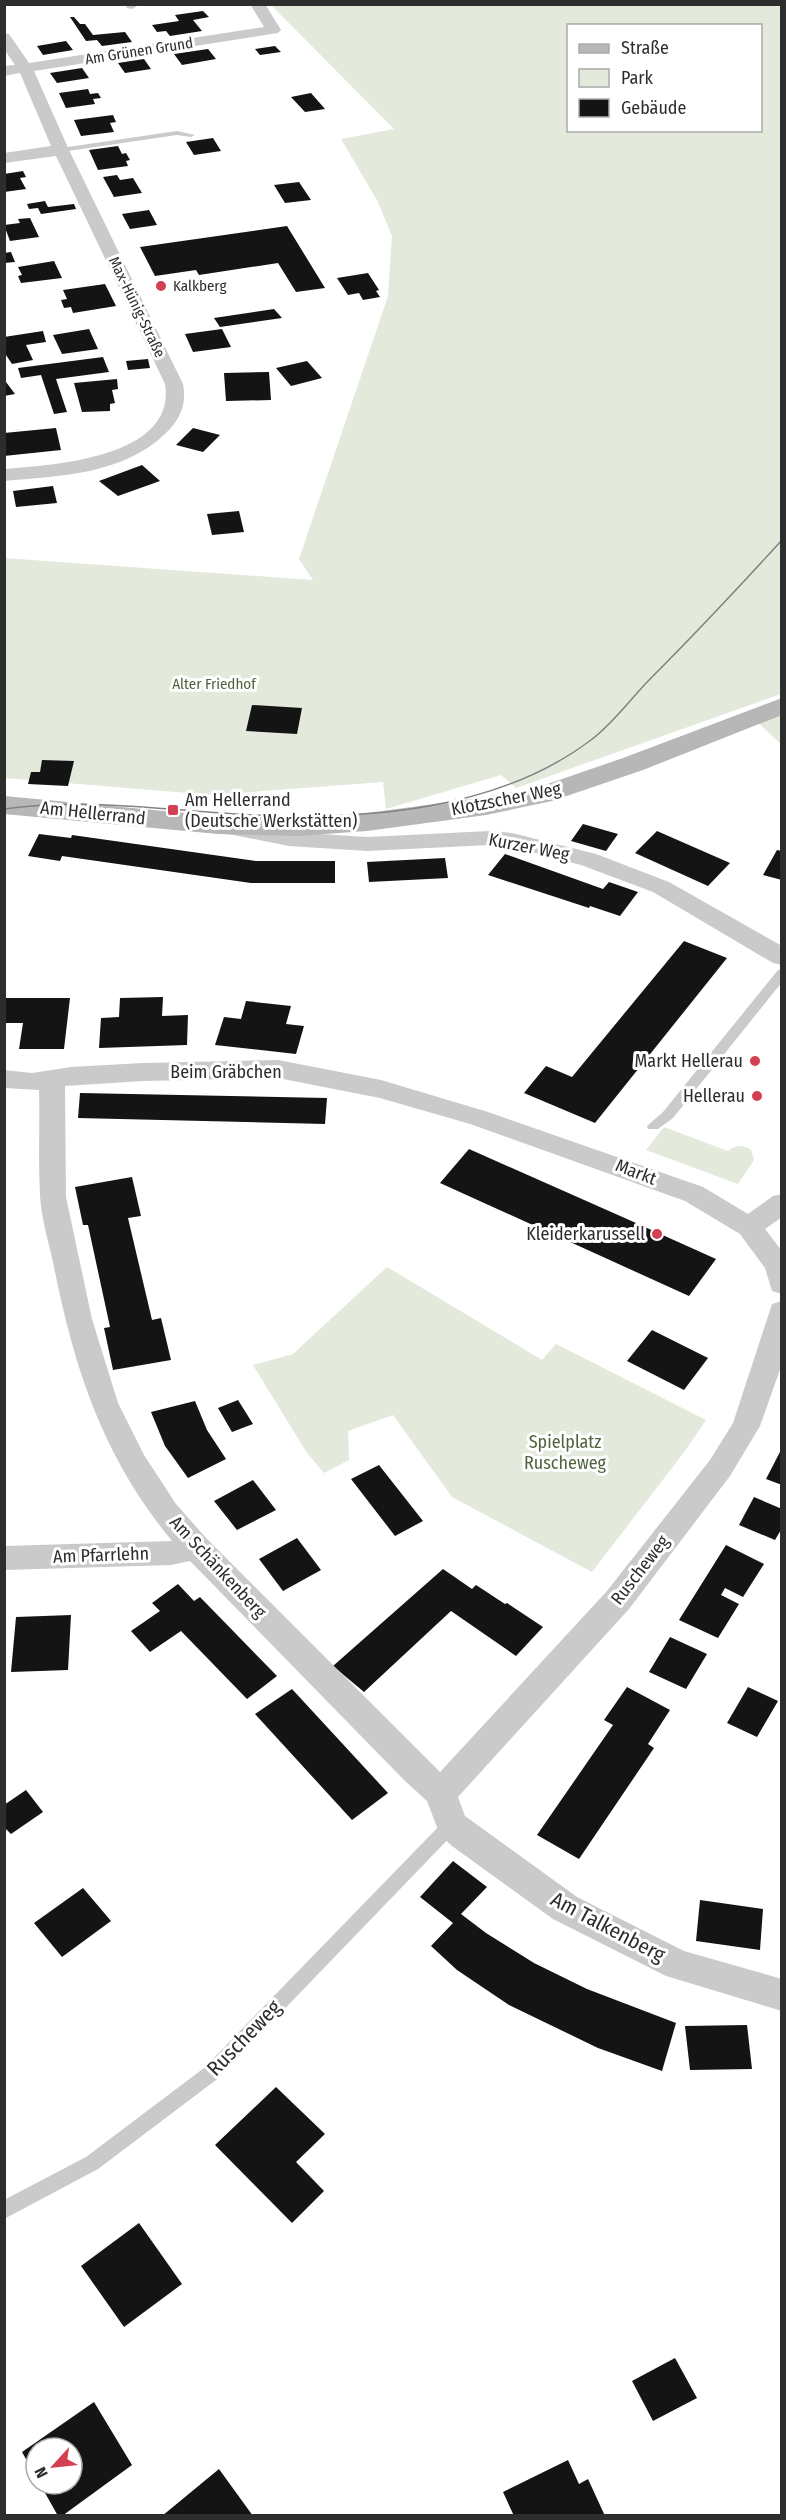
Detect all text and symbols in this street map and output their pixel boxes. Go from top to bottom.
legend [567,24,762,132]
street label: Am Grünen Grund [84,34,194,68]
text: Straße [621,37,669,59]
text: Park [621,67,654,89]
text: Gebäude [621,97,687,119]
street label: Max-Hünig-Straße [105,254,169,360]
place label: Kalkberg [173,277,226,295]
marker: Kalkberg [154,279,168,293]
park label: Alter Friedhof [172,675,257,693]
street label: Klotzscher Weg [449,777,563,820]
place label: Am Hellerrand (Deutsche Werkstätten) [185,789,357,832]
street label: Am Hellerrand [39,797,147,829]
marker: Am Hellerrand (Deutsche Werkstätten) [166,803,180,817]
street label: Kurzer Weg [487,828,572,866]
place label: Markt Hellerau [635,1050,743,1072]
marker: Markt Hellerau [748,1054,762,1068]
street label: Beim Gräbchen [170,1061,282,1083]
place label: Hellerau [683,1085,745,1107]
marker: Hellerau [750,1089,764,1103]
street label: Markt [612,1154,660,1190]
place label: Kleiderkarussell [526,1223,645,1245]
marker: Kleiderkarussell [650,1227,664,1241]
park label: Spielplatz Ruscheweg [524,1431,607,1474]
street label: Am Schänkenberg [165,1511,271,1623]
street label: Ruscheweg [606,1530,674,1609]
street label: Am Pfarrlehn [53,1542,149,1568]
street label: Am Talkenberg [546,1886,670,1968]
street label: Ruscheweg [201,1994,287,2081]
north arrow [24,2436,84,2496]
text: N [30,2464,52,2481]

